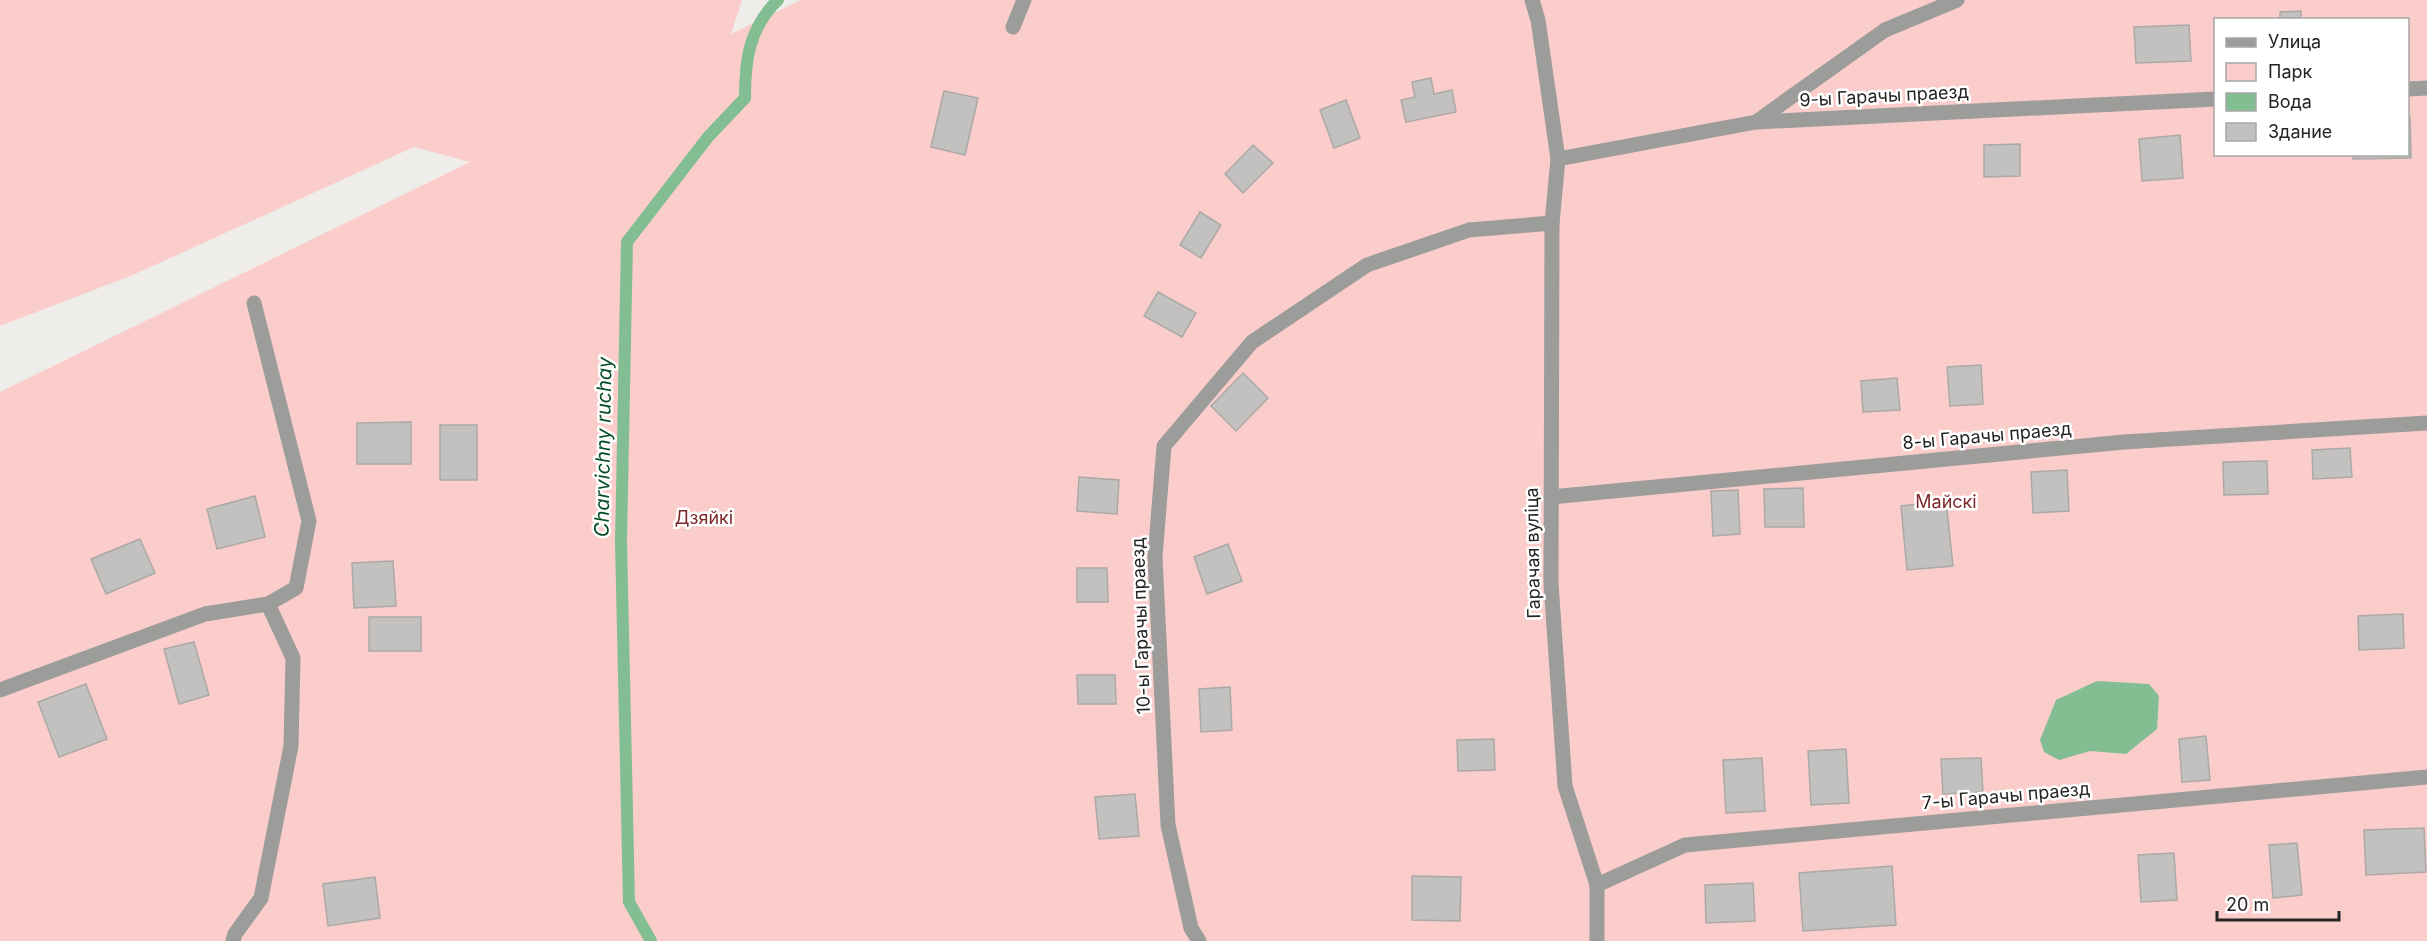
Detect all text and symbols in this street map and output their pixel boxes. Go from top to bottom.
legend [2214,18,2409,156]
text: Улица [2268,31,2321,52]
text: Парк [2268,61,2313,82]
street label: 9-ы Гарачы праезд [1799,81,1969,110]
text: Вода [2268,91,2312,112]
text: Здание [2268,121,2332,142]
water label: Charvichny ruchay [589,356,617,537]
street label: 8-ы Гарачы праезд [1902,418,2072,453]
street label: Гарачая вуліца [1521,487,1544,619]
park label: Майскі [1915,491,1977,512]
park label: Дзяйкі [675,507,733,528]
street label: 10-ы Гарачы праезд [1127,537,1154,715]
street label: 7-ы Гарачы праезд [1921,778,2091,813]
scale bar [2217,884,2338,922]
text: 20 m [2226,894,2269,915]

